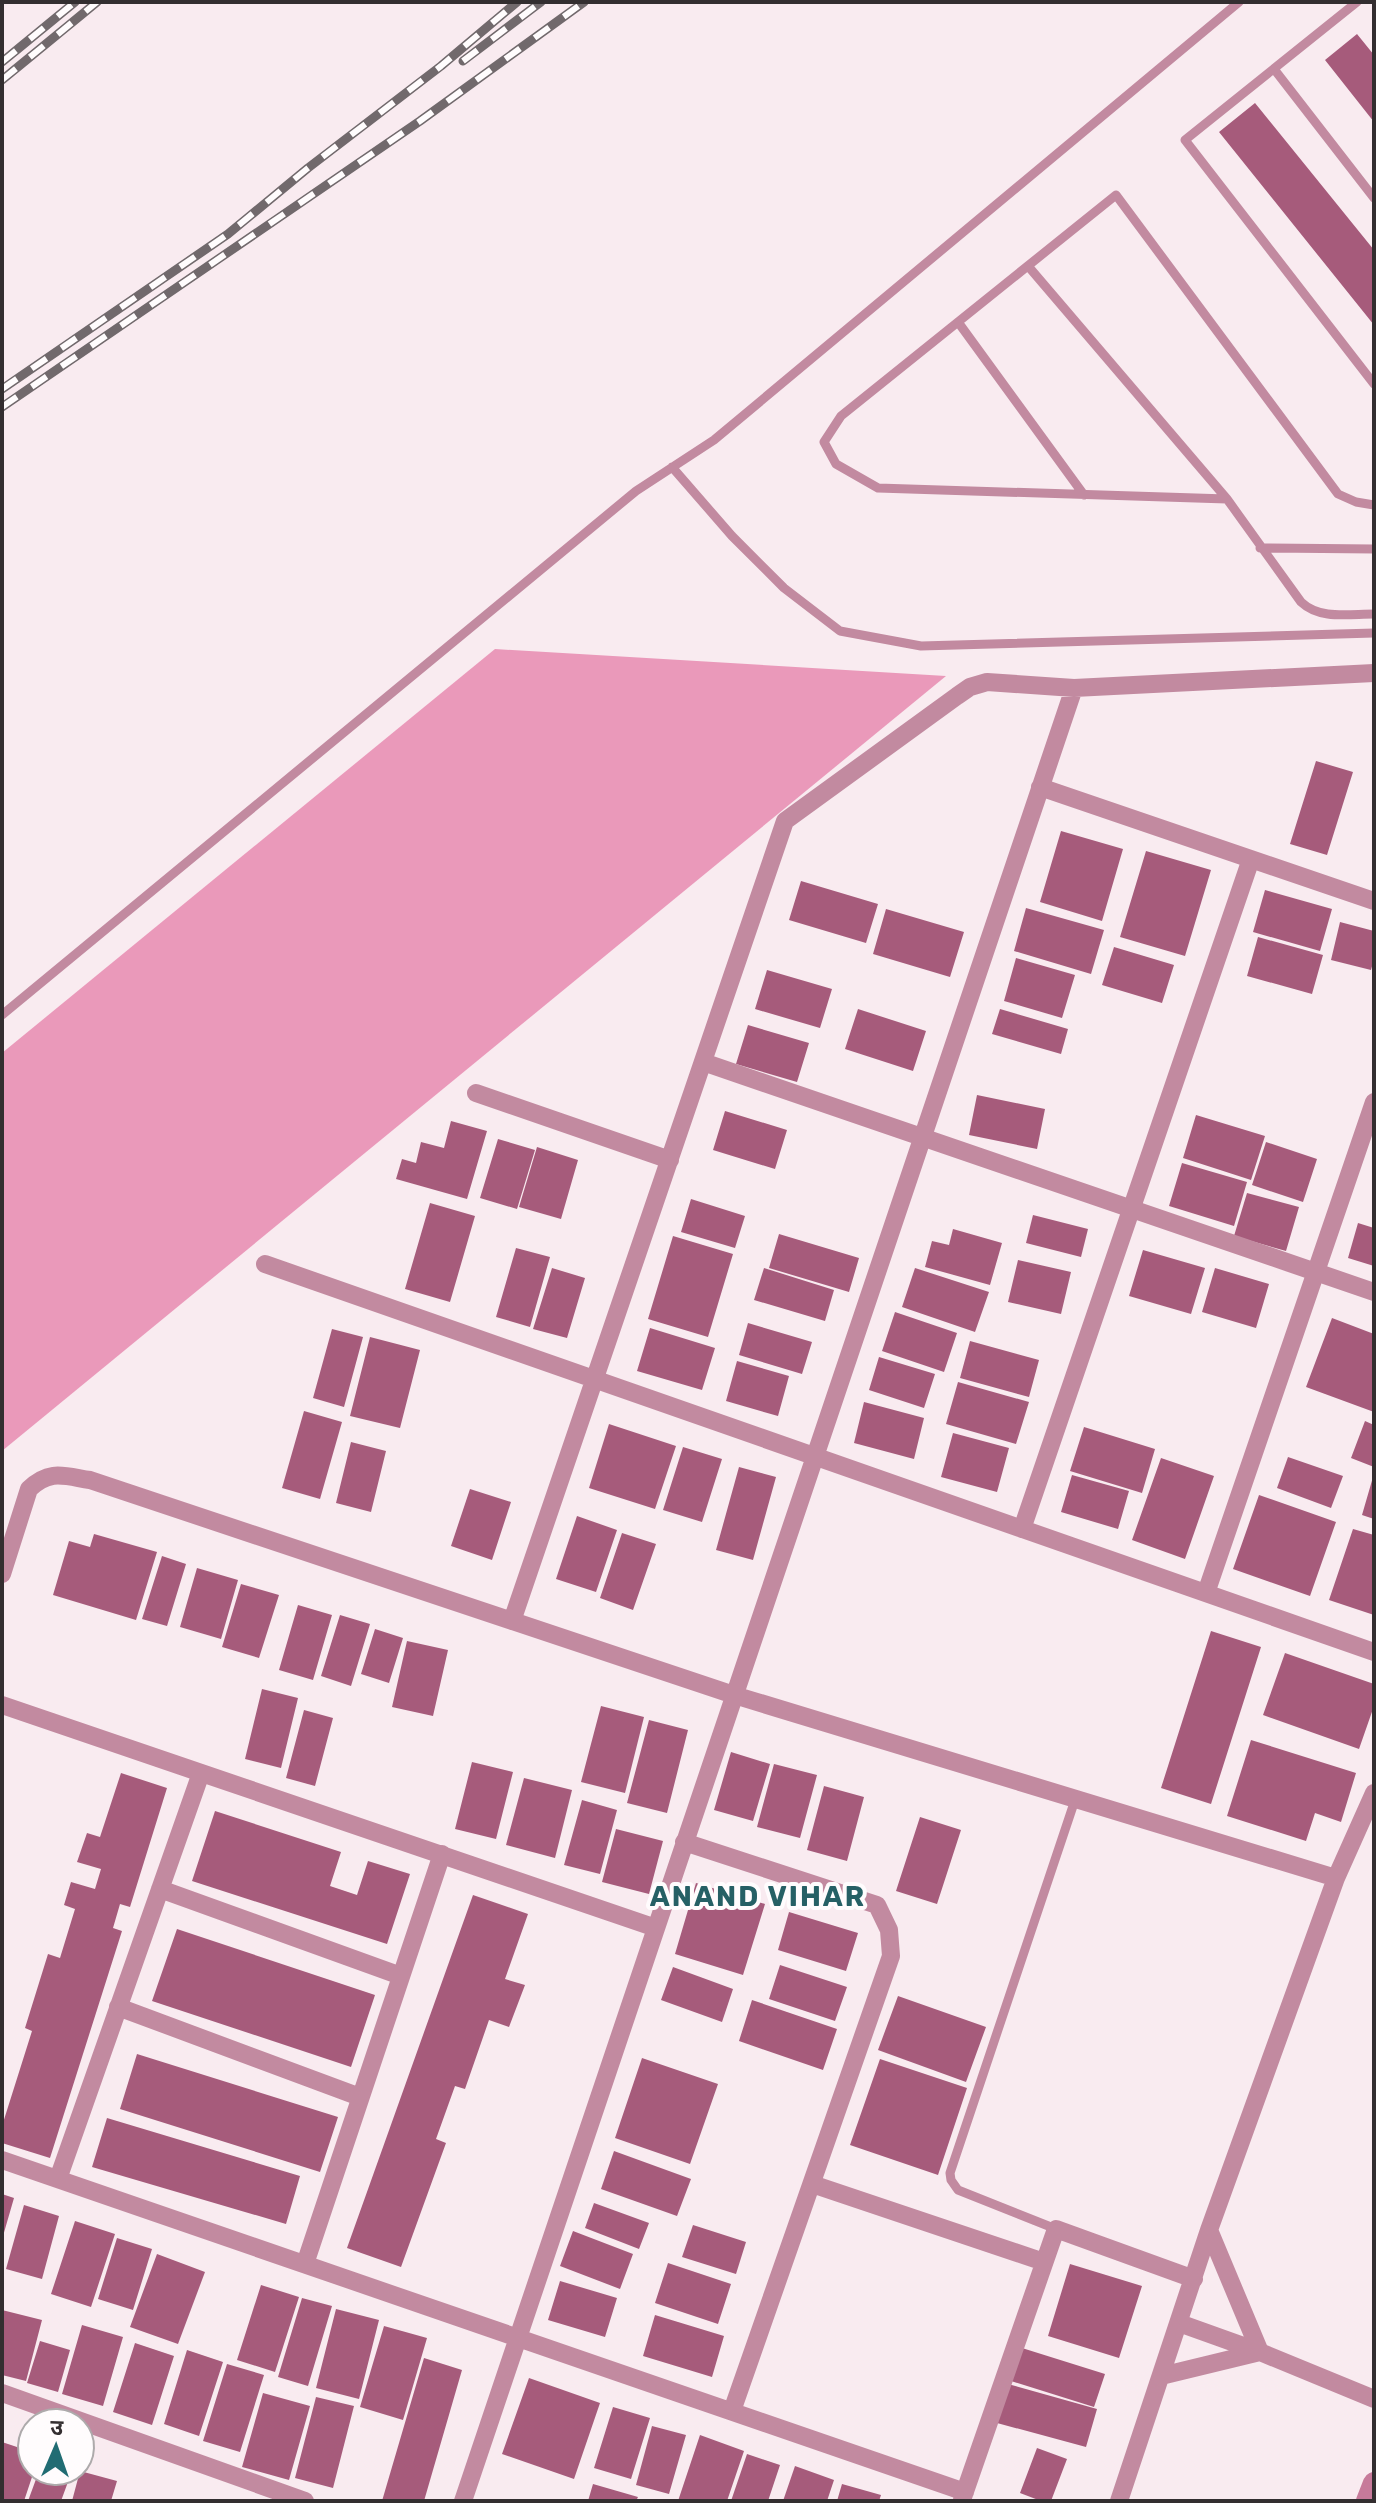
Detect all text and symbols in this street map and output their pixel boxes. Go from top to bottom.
district label: ANAND VIHAR [650,1880,866,1913]
north arrow [16,2407,96,2487]
text: उ [50,2414,65,2441]

